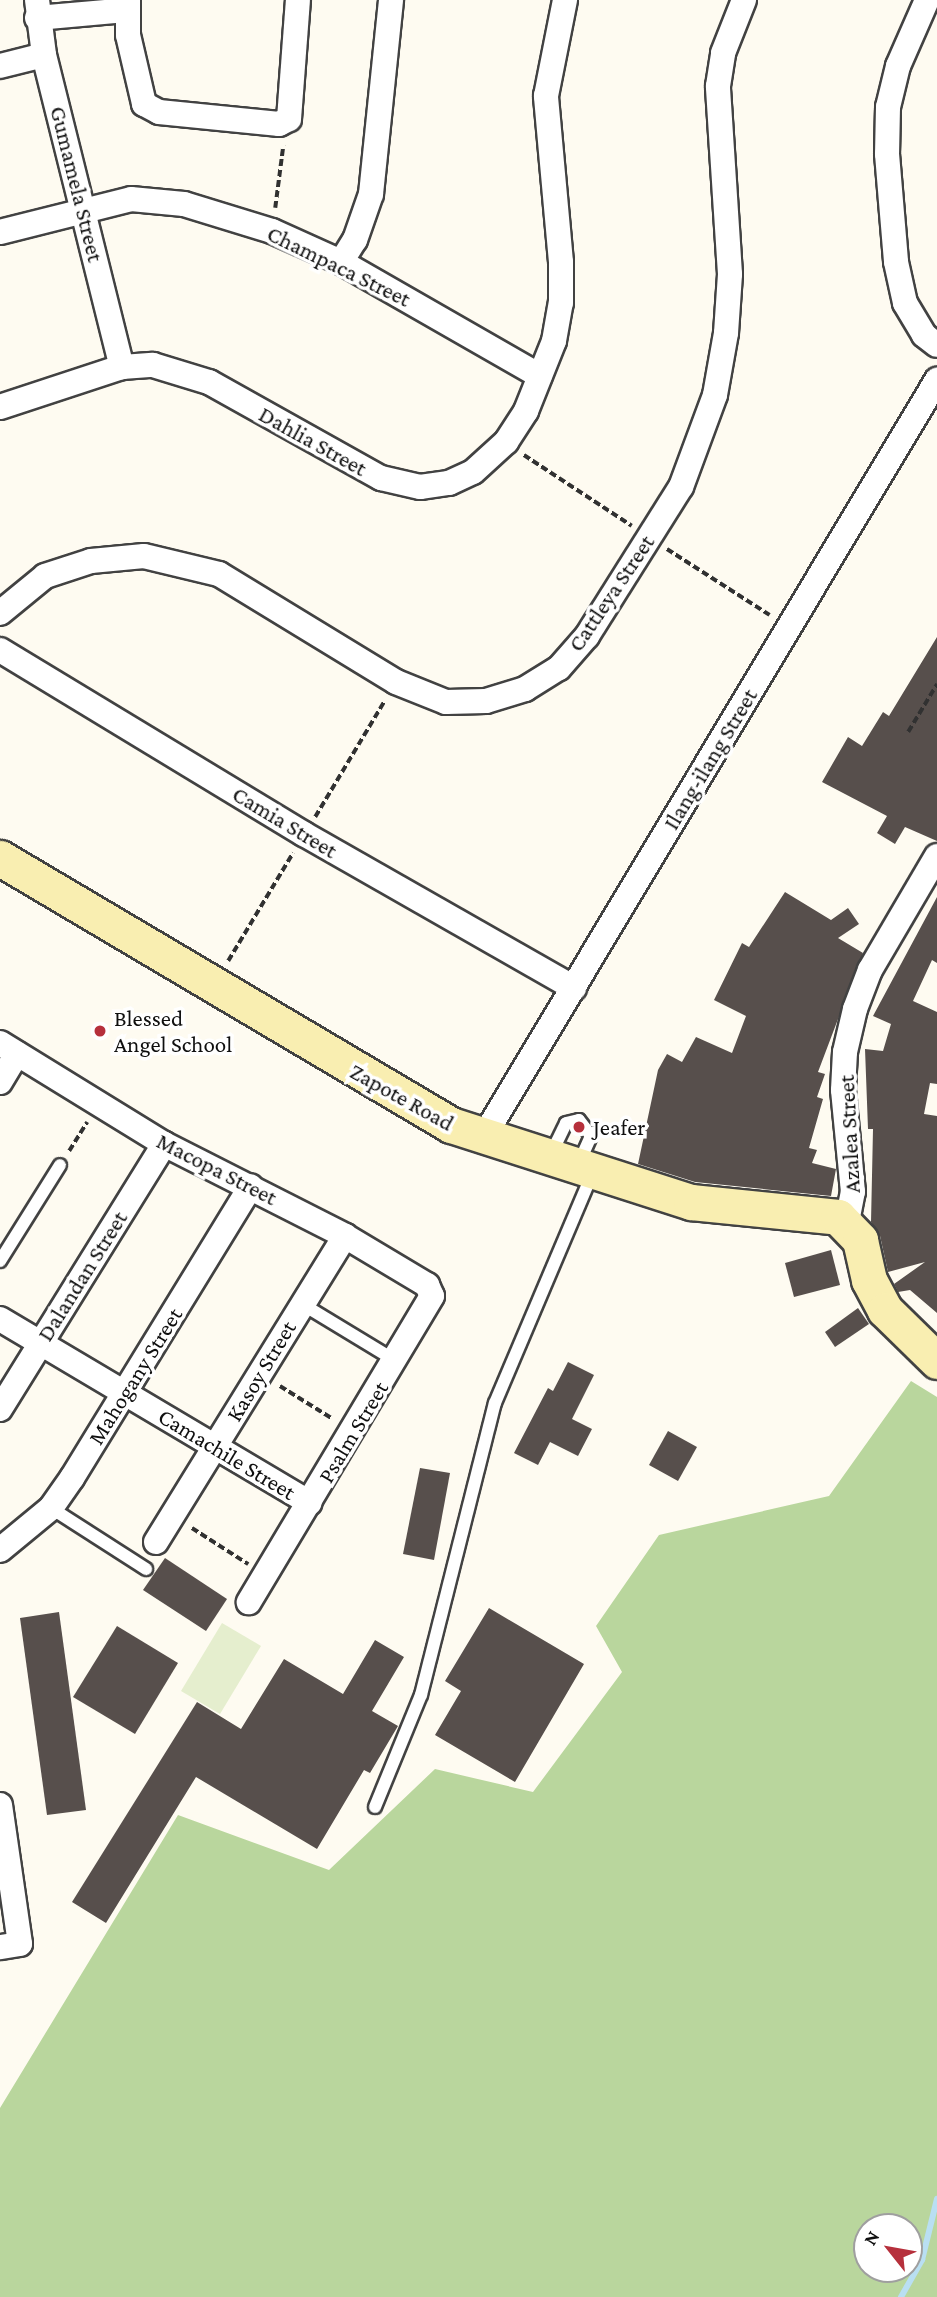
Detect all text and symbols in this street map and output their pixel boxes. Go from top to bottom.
street label: Gumamela Street [44,103,110,265]
street label: Champaca Street [263,219,415,313]
street label: Dahlia Street [254,400,372,482]
street label: Cattleya Street [562,529,660,657]
street label: Ilang-ilang Street [657,683,763,835]
street label: Camia Street [228,780,342,864]
place label: Blessed Angel School [114,1004,232,1058]
marker: Blessed Angel School [92,1023,108,1039]
street label: Zapote Road [345,1057,459,1137]
street label: Azalea Street [832,1074,866,1194]
place label: Jeafer [593,1113,646,1141]
marker: Jeafer [571,1119,587,1135]
street label: Macopa Street [152,1127,282,1211]
street label: Dalandan Street [31,1206,133,1346]
street label: Mahogany Street [82,1302,188,1450]
street label: Kasoy Street [220,1316,302,1426]
street label: Psalm Street [312,1376,394,1488]
street label: Camachile Street [153,1402,301,1506]
north arrow [853,2213,923,2283]
text: N [859,2227,884,2249]

